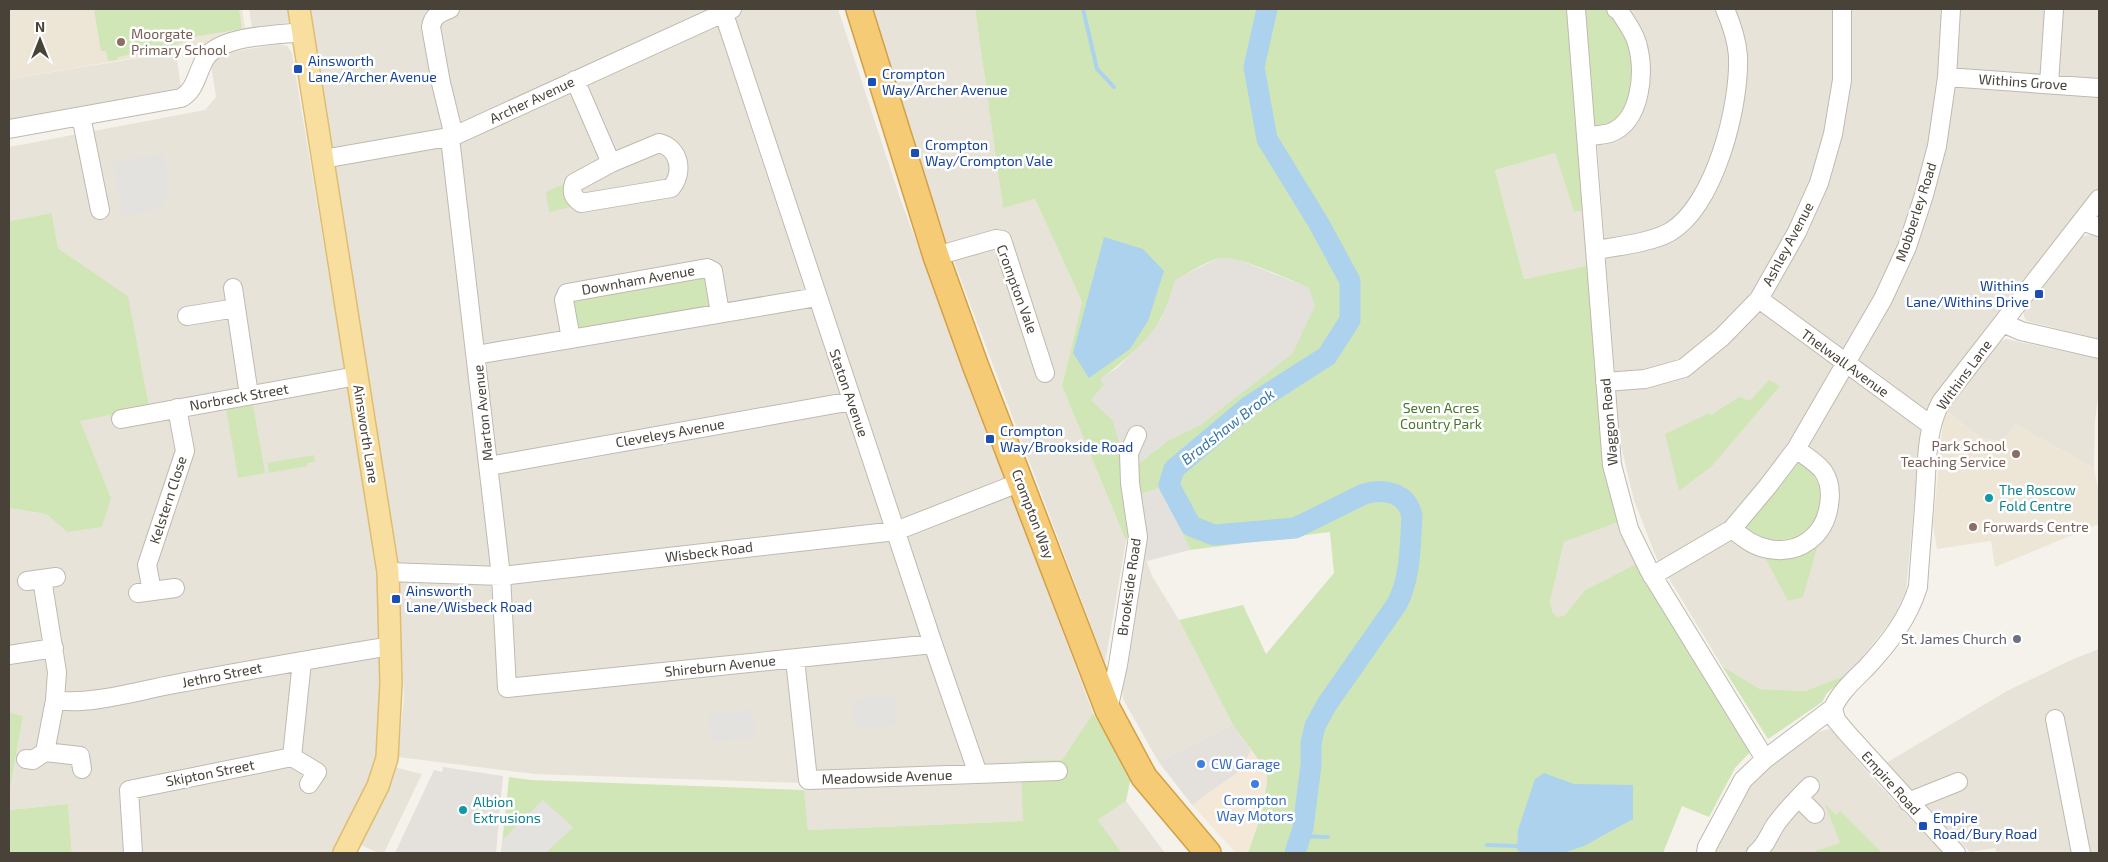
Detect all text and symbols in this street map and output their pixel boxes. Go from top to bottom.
north arrow [15,15,65,65]
text: N [35,18,45,35]
place label: Moorgate Primary School [131,25,228,58]
marker: Moorgate Primary School [115,36,127,48]
place label: Ainsworth Lane/Archer Avenue [308,52,437,85]
marker: Ainsworth Lane/Archer Avenue [292,63,304,75]
place label: Crompton Way/Archer Avenue [882,65,1008,98]
street label: Withins Grove [1978,70,2068,93]
street label: Archer Avenue [487,72,577,127]
marker: Crompton Way/Archer Avenue [866,76,878,88]
place label: Crompton Way/Crompton Vale [925,136,1053,169]
marker: Crompton Way/Crompton Vale [909,147,921,159]
street label: Mobberley Road [1891,160,1940,264]
street label: Ashley Avenue [1758,199,1817,289]
street label: Crompton Vale [994,242,1041,336]
street label: Downham Avenue [580,261,696,298]
place label: Withins Lane/Withins Drive [1906,277,2029,310]
marker: Withins Lane/Withins Drive [2033,288,2045,300]
street label: Thelwall Avenue [1798,325,1893,400]
street label: Withins Lane [1932,336,1995,413]
street label: Staton Avenue [826,347,872,439]
street label: Marton Avenue [469,364,496,462]
street label: Waggon Road [1596,378,1621,467]
street label: Norbreck Street [188,379,290,414]
street label: Ainsworth Lane [350,383,383,484]
water label: Bradshaw Brook [1177,384,1278,468]
park label: Seven Acres Country Park [1400,399,1482,432]
street label: Cleveleys Avenue [614,415,726,450]
place label: Crompton Way/Brookside Road [1000,422,1133,455]
marker: Crompton Way/Brookside Road [984,433,996,445]
place label: Park School Teaching Service [1901,437,2007,470]
marker: Park School Teaching Service [2010,448,2022,460]
street label: Kelstern Close [145,454,190,546]
street label: Crompton Way [1009,467,1059,561]
place label: The Roscow Fold Centre [1999,481,2076,514]
marker: The Roscow Fold Centre [1983,492,1995,504]
place label: Forwards Centre [1983,518,2089,535]
marker: Forwards Centre [1967,521,1979,533]
street label: Brookside Road [1113,537,1144,637]
street label: Wisbeck Road [664,538,754,565]
place label: Ainsworth Lane/Wisbeck Road [406,582,532,615]
marker: Ainsworth Lane/Wisbeck Road [390,593,402,605]
place label: St. James Church [1901,630,2007,647]
marker: St. James Church [2011,633,2023,645]
street label: Shireburn Avenue [663,651,776,680]
street label: Jethro Street [180,658,263,691]
street label: Empire Road [1858,747,1924,818]
place label: CW Garage [1211,755,1280,772]
street label: Skipton Street [164,756,256,789]
marker: CW Garage [1195,758,1207,770]
street label: Meadowside Avenue [821,766,953,787]
marker: Crompton Way Motors [1249,778,1261,790]
place label: Crompton Way Motors [1216,791,1294,824]
place label: Albion Extrusions [473,793,541,826]
marker: Albion Extrusions [457,804,469,816]
place label: Empire Road/Bury Road [1933,809,2037,842]
marker: Empire Road/Bury Road [1917,820,1929,832]

